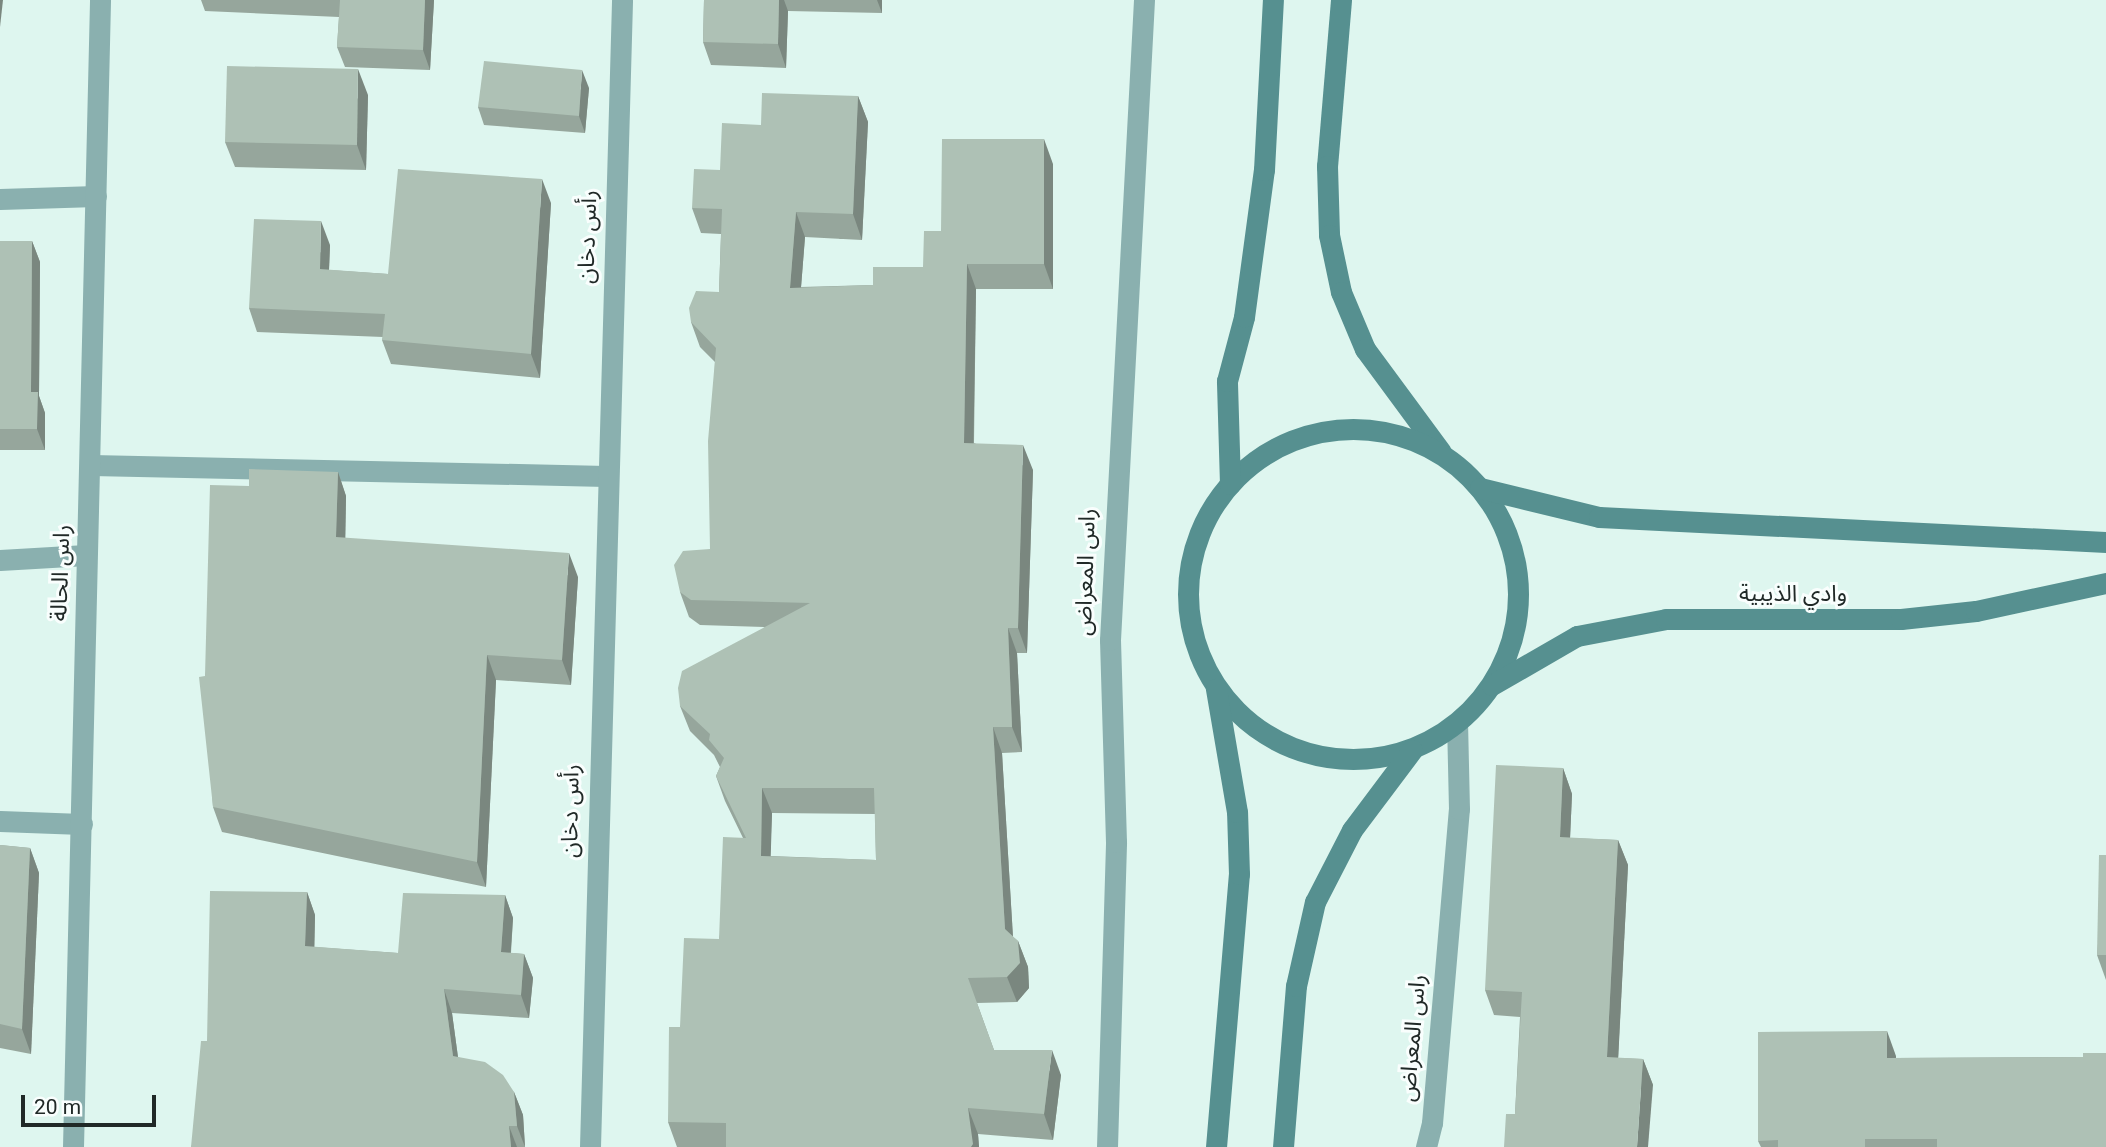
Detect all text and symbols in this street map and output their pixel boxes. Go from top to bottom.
street label: رأس دخان [573,190,603,284]
street label: راس المعراض [1070,508,1102,636]
street label: راس الحالة [46,524,76,622]
street label: وادي الذيبية [1739,580,1847,608]
street label: رأس دخان [556,764,586,858]
street label: راس المعراض [1394,973,1432,1103]
scale bar [24,1080,159,1124]
text: 20 m [34,1095,81,1119]

